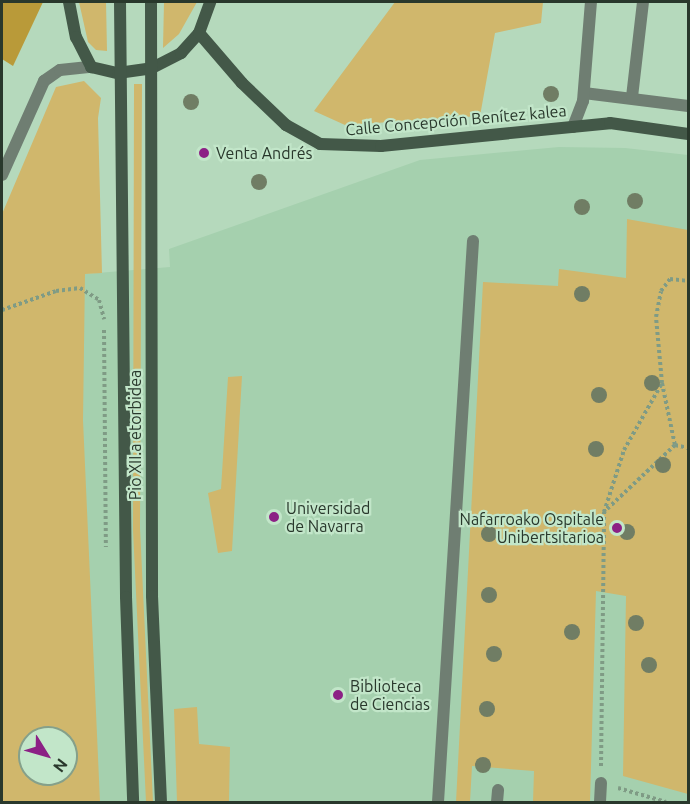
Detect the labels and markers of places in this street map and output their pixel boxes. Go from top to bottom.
place label: Venta Andrés [216,143,312,163]
marker: Venta Andrés [197,146,211,160]
place label: Universidad de Navarra [286,498,370,536]
place label: Nafarroako Ospitale Unibertsitarioa [459,509,604,547]
marker: Universidad de Navarra [267,510,281,524]
marker: Nafarroako Ospitale Unibertsitarioa [608,519,626,537]
place label: Biblioteca de Ciencias [350,676,430,714]
marker: Biblioteca de Ciencias [331,688,345,702]

